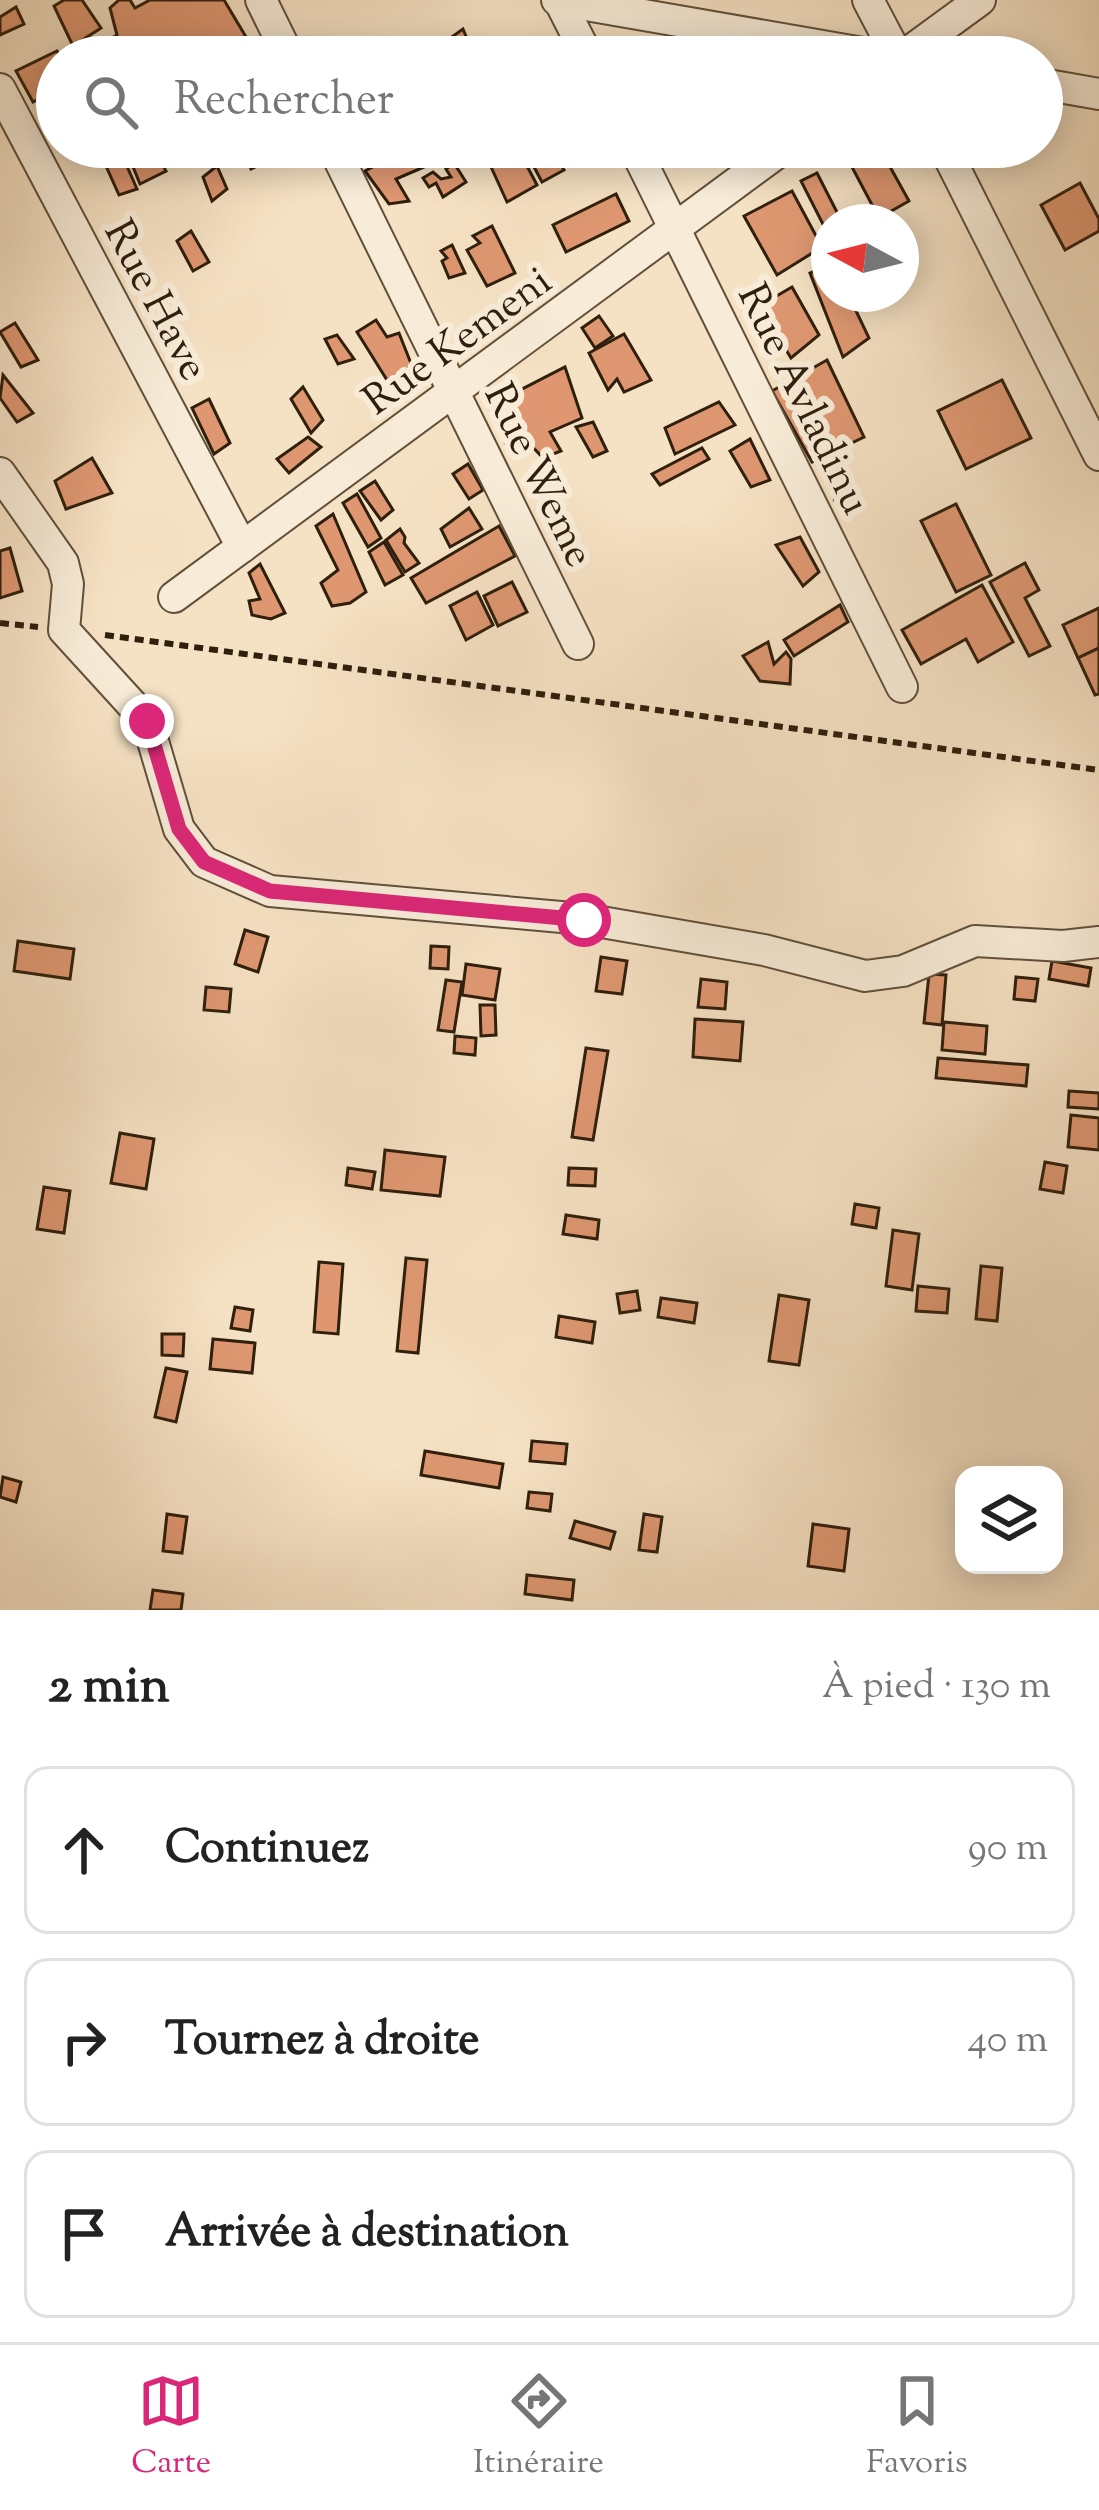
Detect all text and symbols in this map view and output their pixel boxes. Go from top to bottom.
search box [36,36,1063,168]
icon: search [78,69,144,135]
text: Rechercher [174,70,394,135]
north arrow [811,204,919,312]
street label: Rue Have [86,210,221,392]
street label: Rue Kemeni [352,254,566,432]
street label: Rue Avladinu [720,275,883,526]
street label: Rue Weme [466,374,607,578]
route end [120,694,174,748]
route start [557,893,611,947]
map controls [955,1466,1063,1574]
button: layers [955,1466,1063,1574]
text: 2 min [48,1652,170,1725]
text: À pied · 130 m [822,1660,1051,1716]
icon: ahead [51,1817,117,1883]
text: Continuez [165,1818,369,1883]
text: 90 m [968,1822,1048,1878]
icon: right [51,2009,117,2075]
text: Tournez à droite [165,2010,480,2075]
text: 40 m [968,2014,1048,2070]
icon: arrive [51,2201,117,2267]
text: Arrivée à destination [165,2202,569,2267]
tab: Carte [131,2368,211,2488]
tab: Itinéraire [473,2368,604,2488]
tab: Favoris [866,2368,968,2488]

